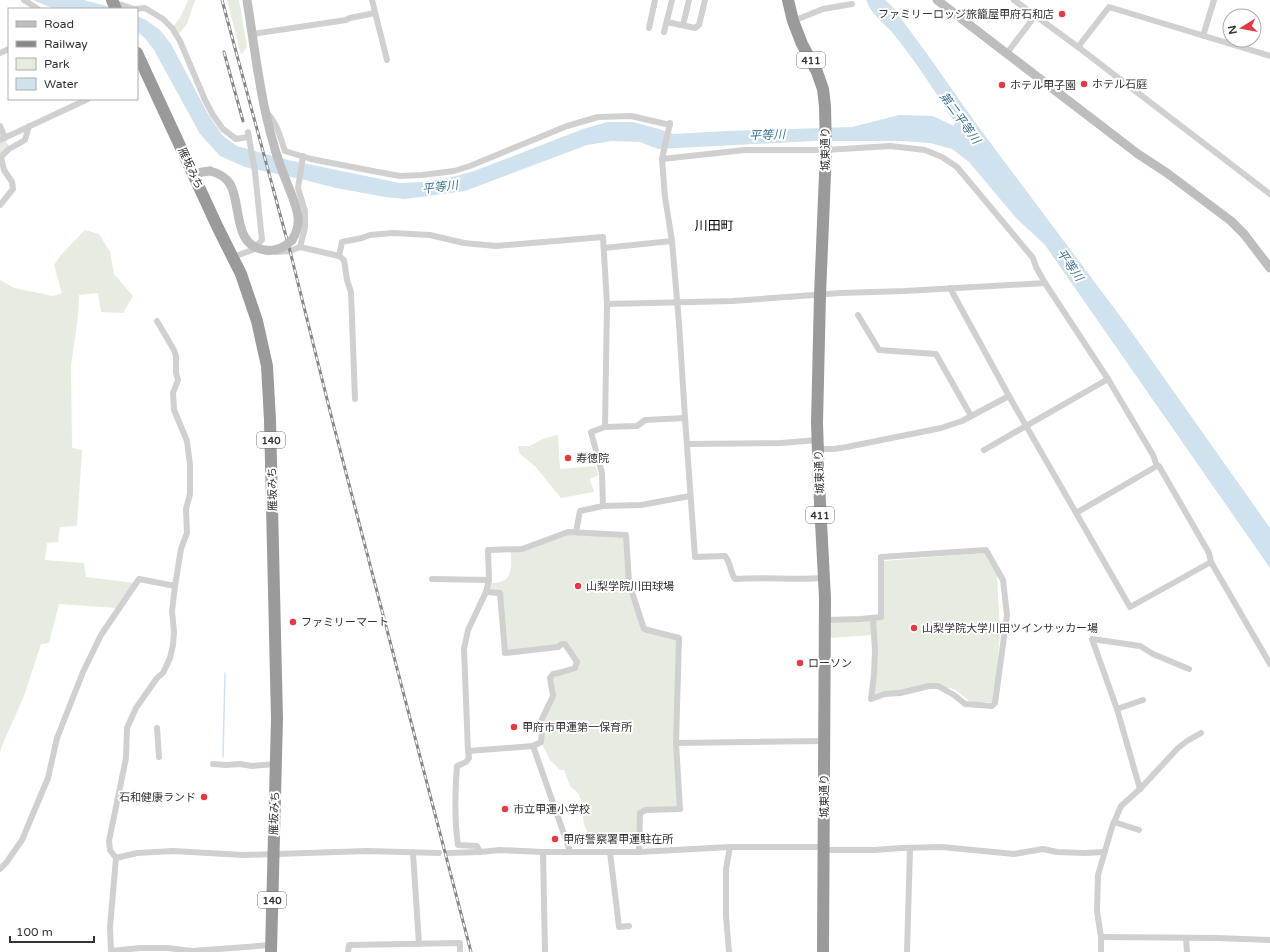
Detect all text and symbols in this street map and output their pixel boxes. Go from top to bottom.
legend [8,8,138,100]
place label: ファミリーロッジ旅籠屋甲府石和店 [878,8,1054,21]
north arrow [1222,8,1262,48]
marker: ファミリーロッジ旅籠屋甲府石和店 [1057,9,1067,19]
text: Road [44,17,74,31]
text: N [1225,24,1240,35]
text: Railway [44,37,88,51]
road number: 411 [797,52,825,68]
text: Park [44,57,70,71]
text: Water [44,77,79,91]
place label: ホテル石庭 [1092,78,1147,91]
place label: ホテル甲子園 [1010,79,1076,92]
marker: ホテル石庭 [1079,79,1089,89]
marker: ホテル甲子園 [997,80,1007,90]
water label: 第二平等川 [937,90,984,148]
water label: 平等川 [749,127,787,143]
street label: 城東通り [819,127,832,171]
street label: 雁坂みち [175,146,206,191]
water label: 平等川 [421,178,461,196]
district label: 川田町 [694,218,734,234]
water label: 平等川 [1054,246,1087,285]
road number: 140 [257,432,285,448]
street label: 城東通り [812,450,827,494]
place label: 寿徳院 [576,452,609,465]
marker: 寿徳院 [563,453,573,463]
street label: 雁坂みち [266,467,279,511]
road number: 411 [806,507,834,523]
place label: 山梨学院川田球場 [586,580,674,593]
marker: 山梨学院川田球場 [573,581,583,591]
place label: ファミリーマート [301,616,389,629]
marker: ファミリーマート [288,617,298,627]
place label: 山梨学院大学川田ツインサッカー場 [922,622,1098,635]
marker: 山梨学院大学川田ツインサッカー場 [909,623,919,633]
place label: ローソン [808,657,852,670]
marker: ローソン [795,658,805,668]
place label: 甲府市甲運第一保育所 [522,721,633,734]
marker: 甲府市甲運第一保育所 [509,722,519,732]
street label: 城東通り [818,774,831,818]
place label: 石和健康ランド [119,791,196,804]
street label: 雁坂みち [267,791,282,835]
marker: 石和健康ランド [199,792,209,802]
place label: 市立甲運小学校 [513,803,590,816]
marker: 市立甲運小学校 [500,804,510,814]
place label: 甲府警察署甲運駐在所 [563,833,674,846]
marker: 甲府警察署甲運駐在所 [550,834,560,844]
road number: 140 [258,892,286,908]
scale bar [10,918,94,944]
text: 100 m [16,925,53,939]

